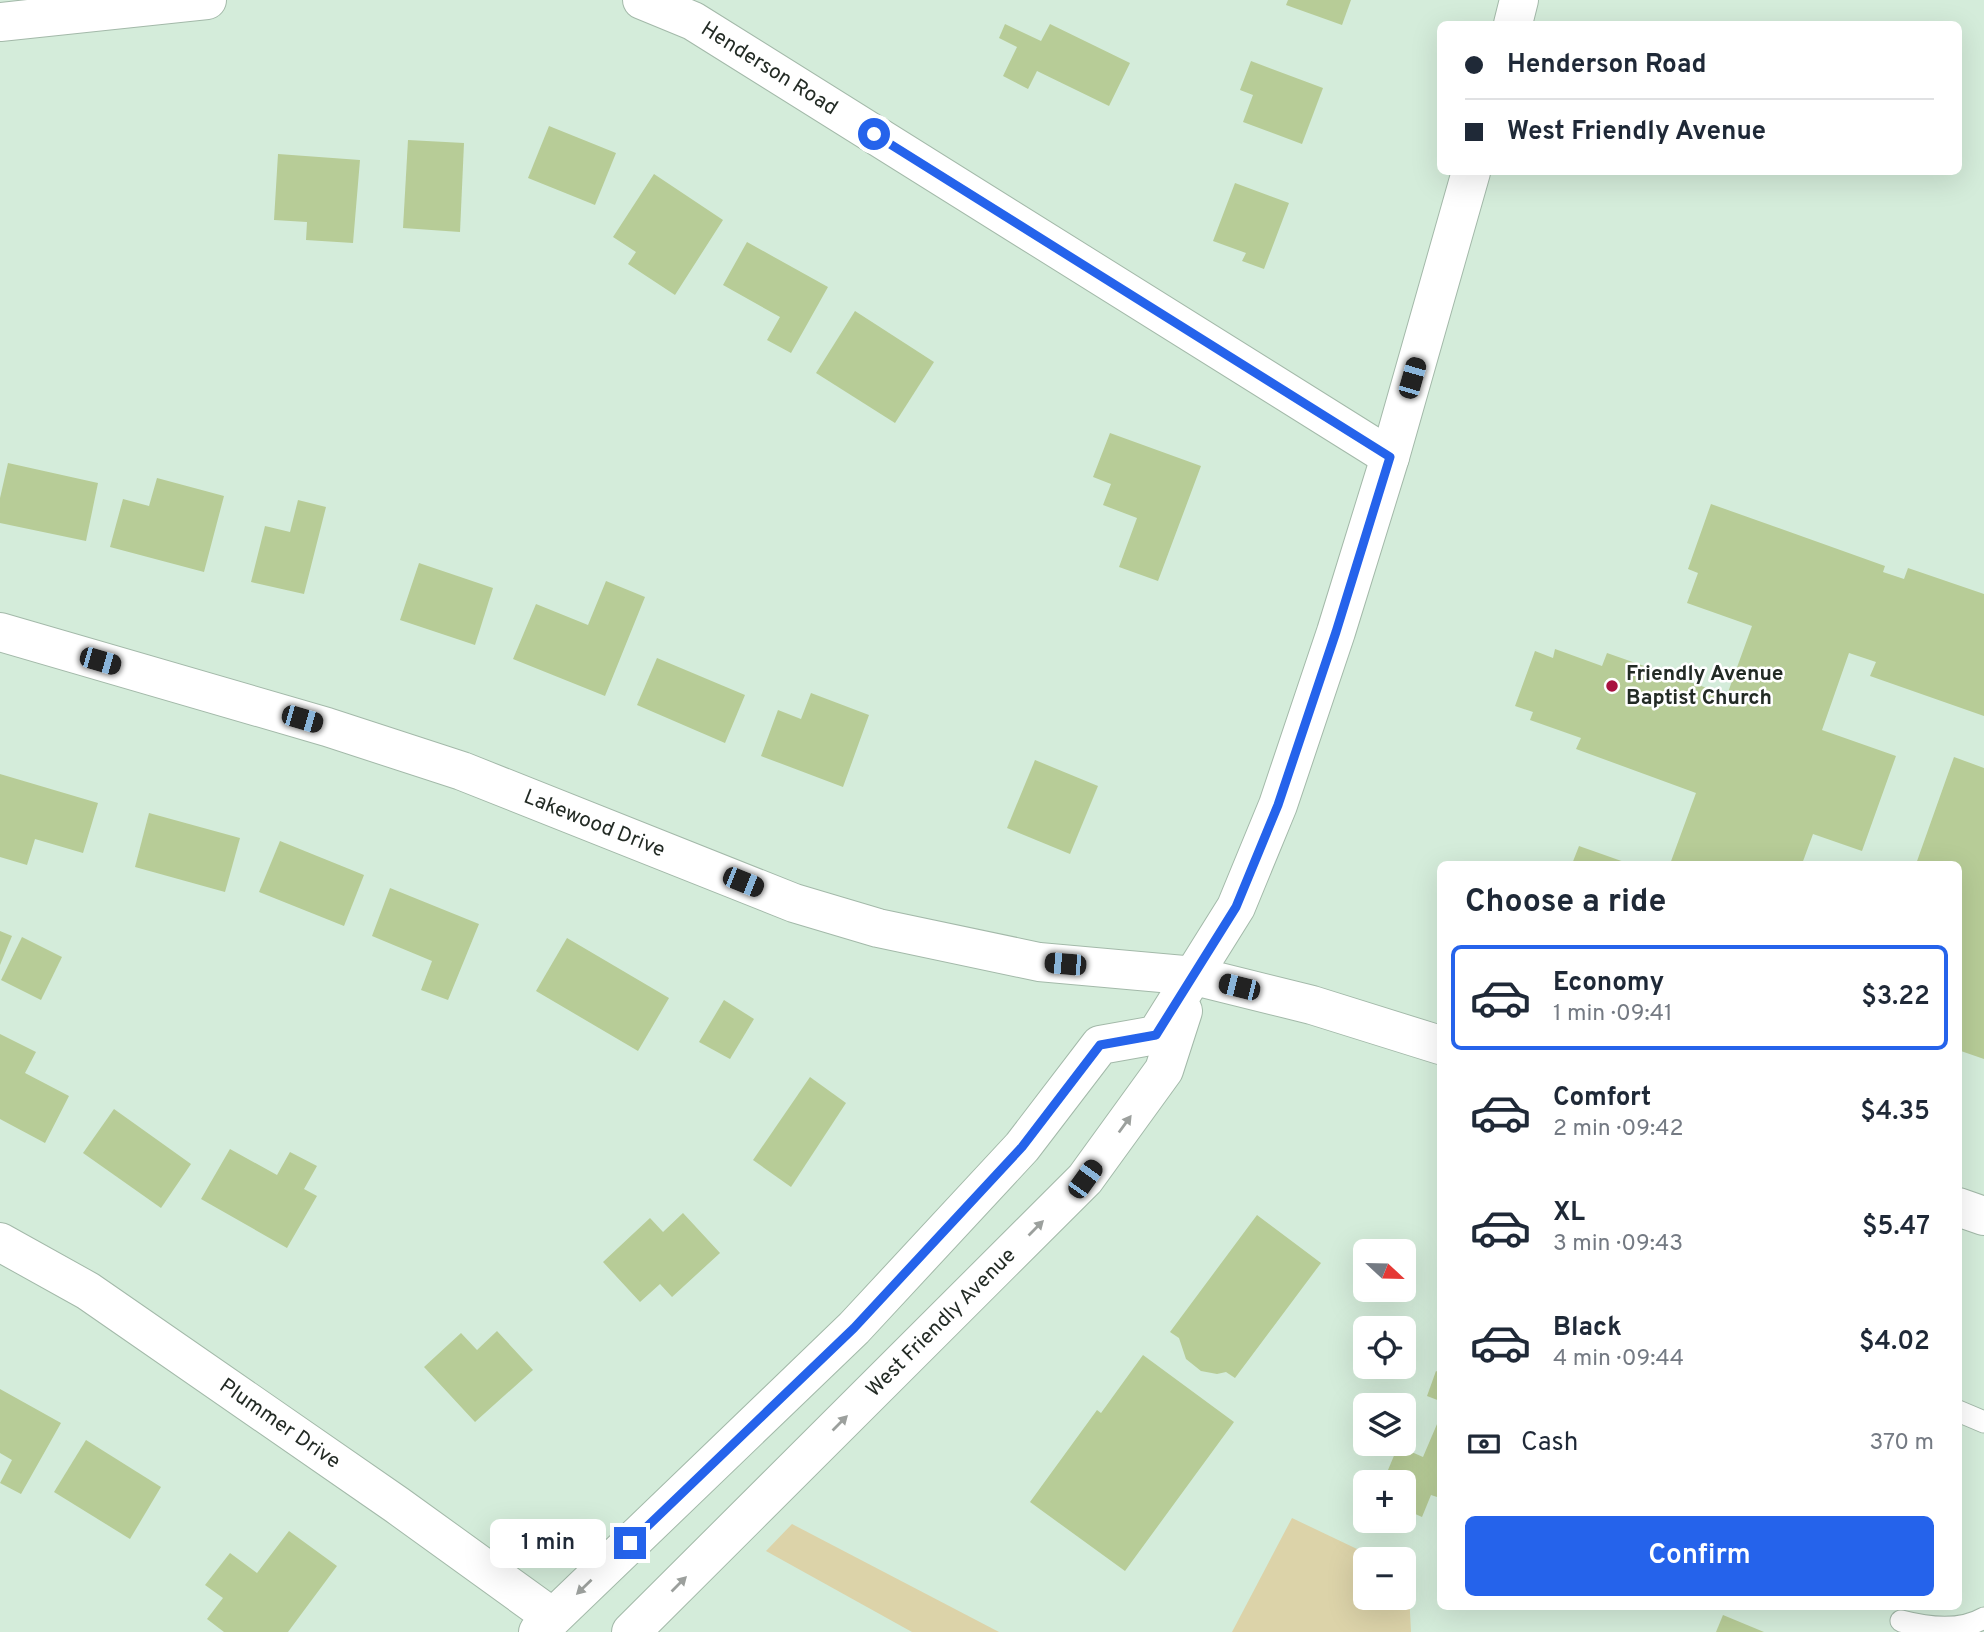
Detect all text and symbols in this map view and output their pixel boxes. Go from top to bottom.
street label: Henderson Road [696,16,843,122]
text: Henderson Road [1507,49,1707,82]
text: West Friendly Avenue [1507,116,1766,149]
route start [858,118,890,150]
car [1397,355,1428,401]
car [77,645,124,677]
place label: Friendly Avenue Baptist Church [1626,661,1783,712]
marker: Friendly Avenue Baptist Church [1604,678,1620,694]
car [279,703,326,735]
street label: Lakewood Drive [520,783,669,864]
car [720,864,767,900]
text: Choose a ride [1465,883,1666,923]
car [1044,952,1087,976]
icon: car [1469,966,1532,1029]
text: Economy [1553,967,1664,1000]
car [1217,972,1262,1002]
text: $3.22 [1861,981,1930,1014]
text: 1 min · 09:41 [1553,1000,1673,1029]
icon: car [1469,1081,1532,1144]
text: Comfort [1553,1082,1651,1115]
text: $4.35 [1860,1096,1930,1129]
one-way arrow [1118,1115,1132,1133]
text: 2 min · 09:42 [1553,1115,1684,1144]
car [1065,1156,1106,1202]
icon: car [1469,1196,1532,1259]
text: XL [1553,1197,1585,1230]
text: $5.47 [1862,1211,1930,1244]
one-way arrow [1027,1220,1044,1236]
text: 3 min · 09:43 [1553,1230,1683,1259]
north arrow [1353,1239,1416,1302]
map controls [1353,1239,1416,1610]
street label: West Friendly Avenue [860,1242,1022,1403]
icon: car [1469,1311,1532,1374]
text: Black [1553,1312,1622,1345]
button: locate [1353,1316,1416,1379]
text: $4.02 [1859,1326,1930,1359]
text: 4 min · 09:44 [1553,1345,1684,1374]
street label: Plummer Drive [214,1372,346,1475]
button: layers [1353,1393,1416,1456]
one-way arrow [832,1415,848,1432]
icon: cash [1465,1425,1503,1463]
text: Cash [1521,1427,1578,1460]
text: 370 m [1869,1429,1934,1458]
button: + [1353,1470,1416,1533]
button: Confirm [1465,1516,1934,1596]
callout: 1 min [490,1518,606,1568]
route end [614,1527,646,1559]
text: 1 min [521,1529,575,1558]
button: − [1353,1547,1416,1610]
one-way arrow [671,1575,688,1592]
one-way arrow [576,1578,593,1594]

